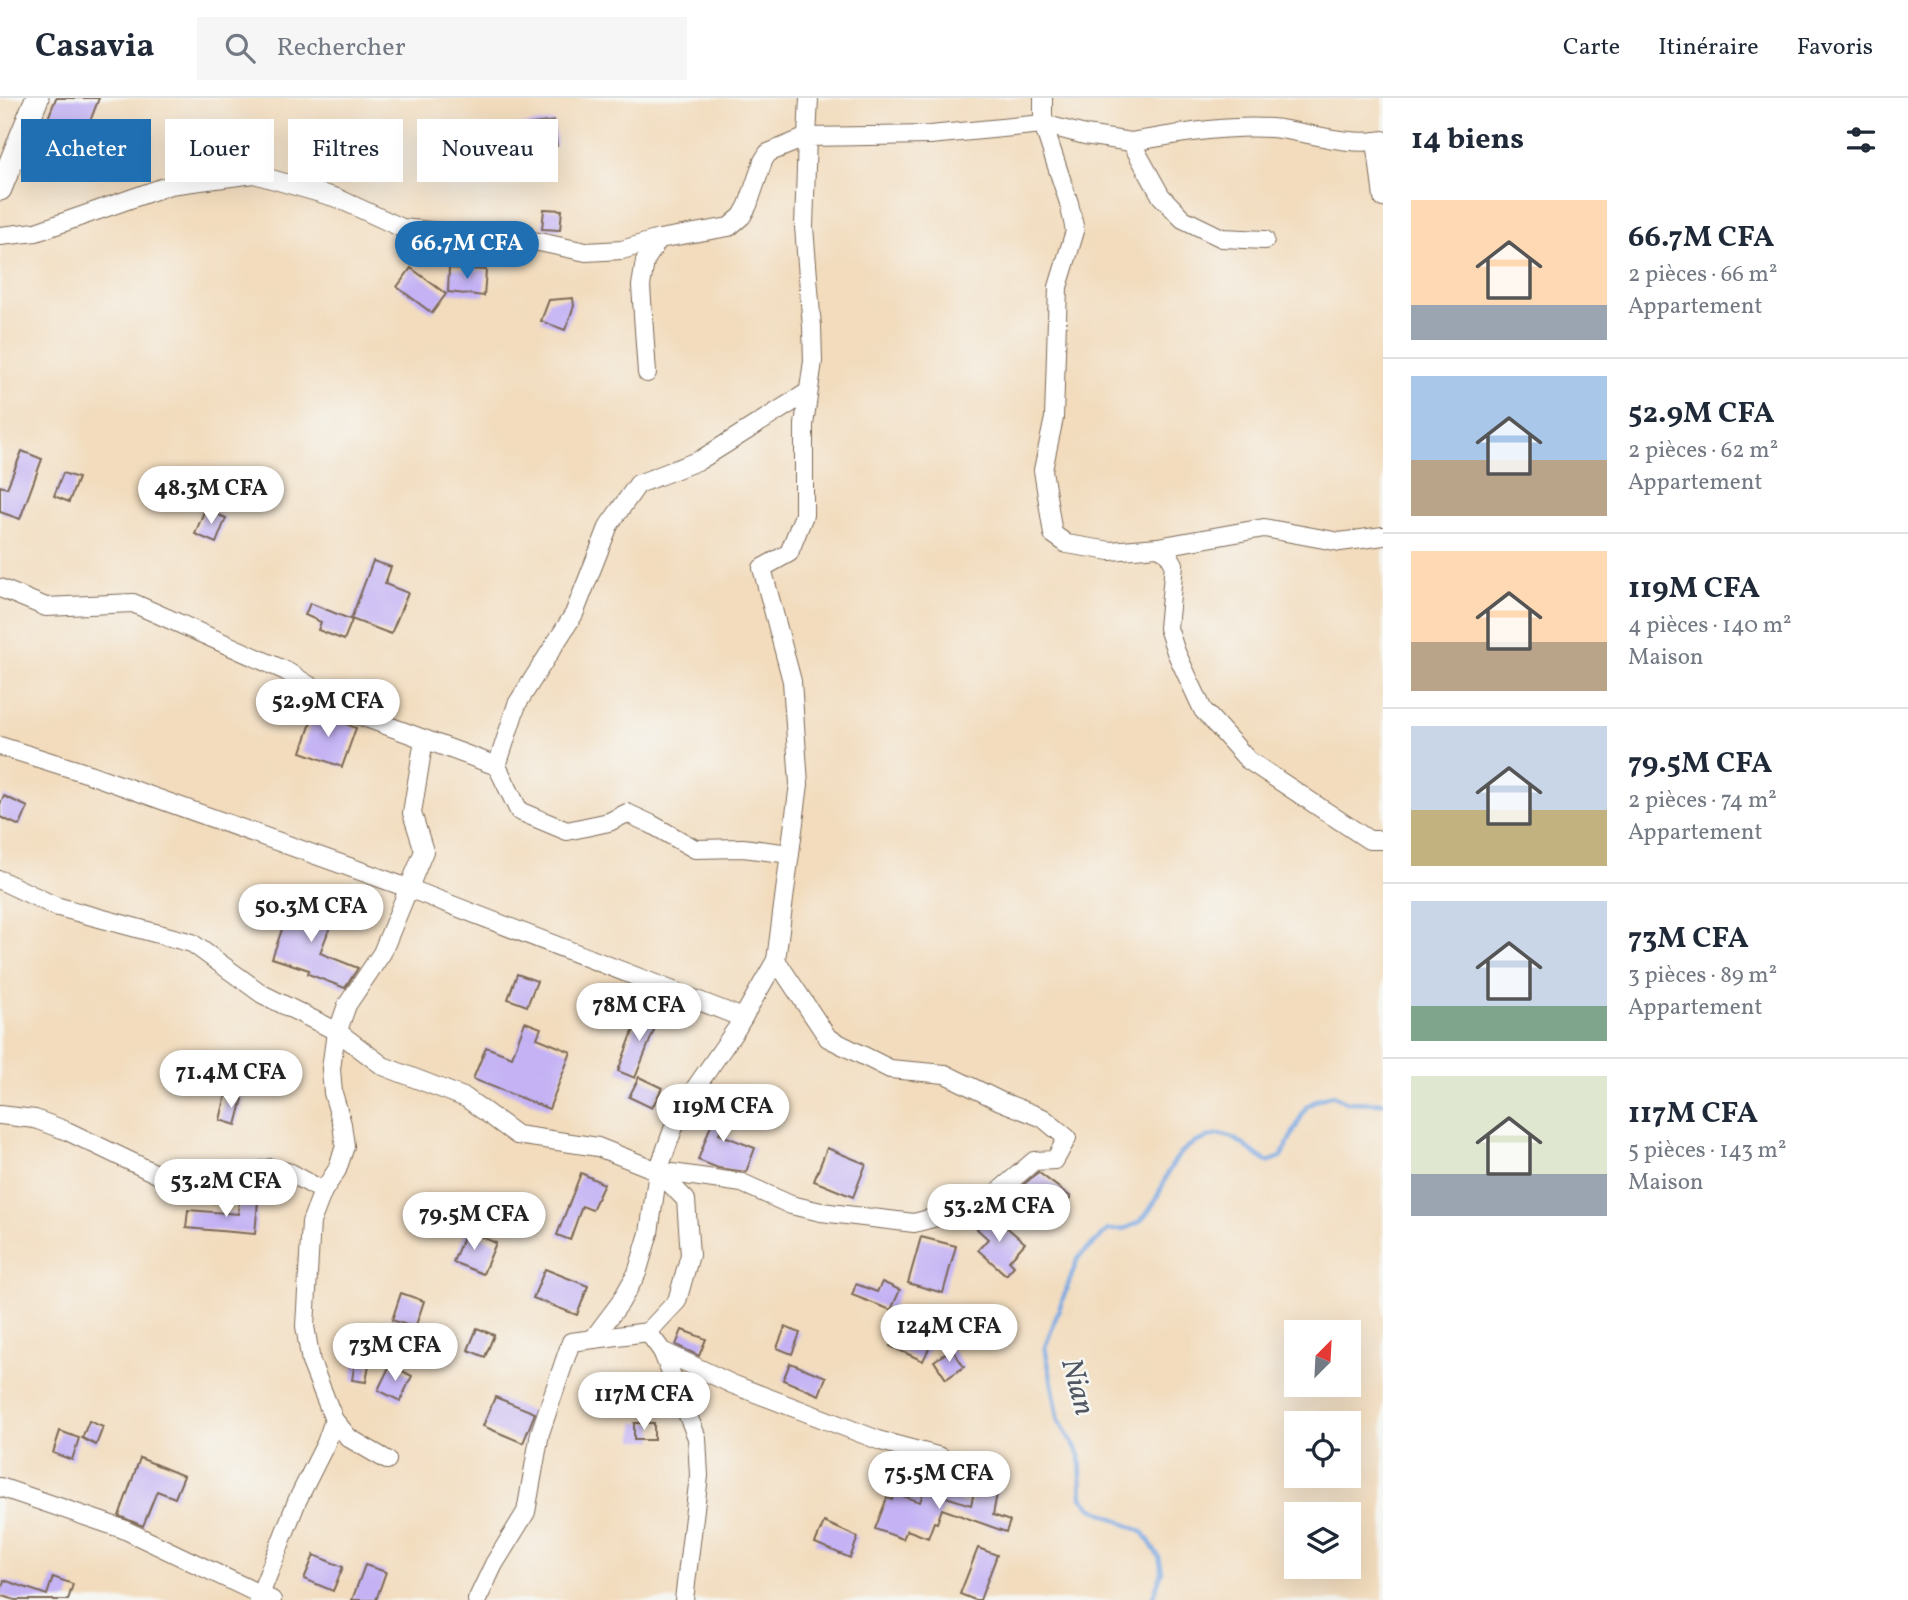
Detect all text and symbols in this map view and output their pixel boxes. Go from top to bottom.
search box [197,17,687,80]
text: Casavia [35,25,155,71]
icon: search [221,29,259,67]
text: Rechercher [277,30,406,66]
text: Carte [1563,31,1620,65]
text: Itinéraire [1658,31,1759,65]
text: Favoris [1797,31,1873,65]
chip: Acheter [21,119,151,182]
chip: Louer [165,119,274,182]
chip: Filtres [288,119,403,182]
chip: Nouveau [417,119,558,182]
text: 14 biens [1411,119,1524,161]
icon: filters [1842,121,1880,159]
text: 66.7M CFA [1628,217,1774,259]
pin: 66.7M CFA [387,222,547,281]
text: 66.7M CFA [411,228,523,260]
icon: home [1467,228,1551,312]
text: 2 pièces · 66 m² [1628,259,1777,291]
text: Appartement [1628,291,1763,323]
text: 52.9M CFA [1628,393,1775,435]
icon: home [1467,404,1551,488]
text: 2 pièces · 62 m² [1628,435,1778,467]
pin: 48.3M CFA [131,466,291,526]
text: Appartement [1628,467,1763,499]
text: 48.3M CFA [154,473,268,505]
text: 119M CFA [1628,568,1760,610]
icon: home [1467,579,1551,663]
text: 4 pièces · 140 m² [1628,610,1792,642]
text: Maison [1628,642,1704,674]
pin: 52.9M CFA [248,680,408,739]
text: 52.9M CFA [272,686,384,718]
text: 79.5M CFA [1628,743,1772,785]
icon: home [1467,754,1551,838]
text: 2 pièces · 74 m² [1628,785,1777,817]
text: Appartement [1628,817,1763,849]
pin: 50.3M CFA [231,884,391,944]
text: 50.3M CFA [255,891,367,923]
text: 73M CFA [1628,918,1749,960]
icon: home [1467,929,1551,1013]
text: 3 pièces · 89 m² [1628,960,1777,992]
pin: 78M CFA [574,984,704,1043]
text: 78M CFA [592,990,686,1022]
text: Appartement [1628,992,1763,1024]
pin: 71.4M CFA [151,1051,311,1110]
text: 71.4M CFA [176,1057,286,1089]
pin: 119M CFA [651,1084,795,1144]
text: 119M CFA [672,1091,774,1123]
text: 117M CFA [1628,1093,1758,1135]
icon: home [1467,1104,1551,1188]
text: 5 pièces · 143 m² [1628,1135,1786,1167]
pin: 53.2M CFA [146,1160,306,1219]
text: 53.2M CFA [170,1166,282,1198]
text: Maison [1628,1167,1704,1199]
pin: 53.2M CFA [919,1184,1079,1244]
text: 53.2M CFA [943,1191,1055,1223]
pin: 79.5M CFA [394,1192,554,1252]
text: 79.5M CFA [419,1199,529,1231]
pin: 124M CFA [877,1304,1021,1364]
text: 124M CFA [897,1311,1001,1343]
north arrow [1284,1320,1362,1396]
map controls [1284,1320,1361,1579]
pin: 73M CFA [330,1324,460,1383]
text: 73M CFA [349,1330,441,1362]
water label: Nian [1049,1354,1105,1420]
pin: 117M CFA [572,1372,716,1432]
text: 117M CFA [594,1379,694,1411]
button: locate [1284,1411,1361,1488]
pin: 75.5M CFA [859,1452,1019,1511]
text: 75.5M CFA [884,1458,994,1490]
button: layers [1284,1502,1361,1579]

